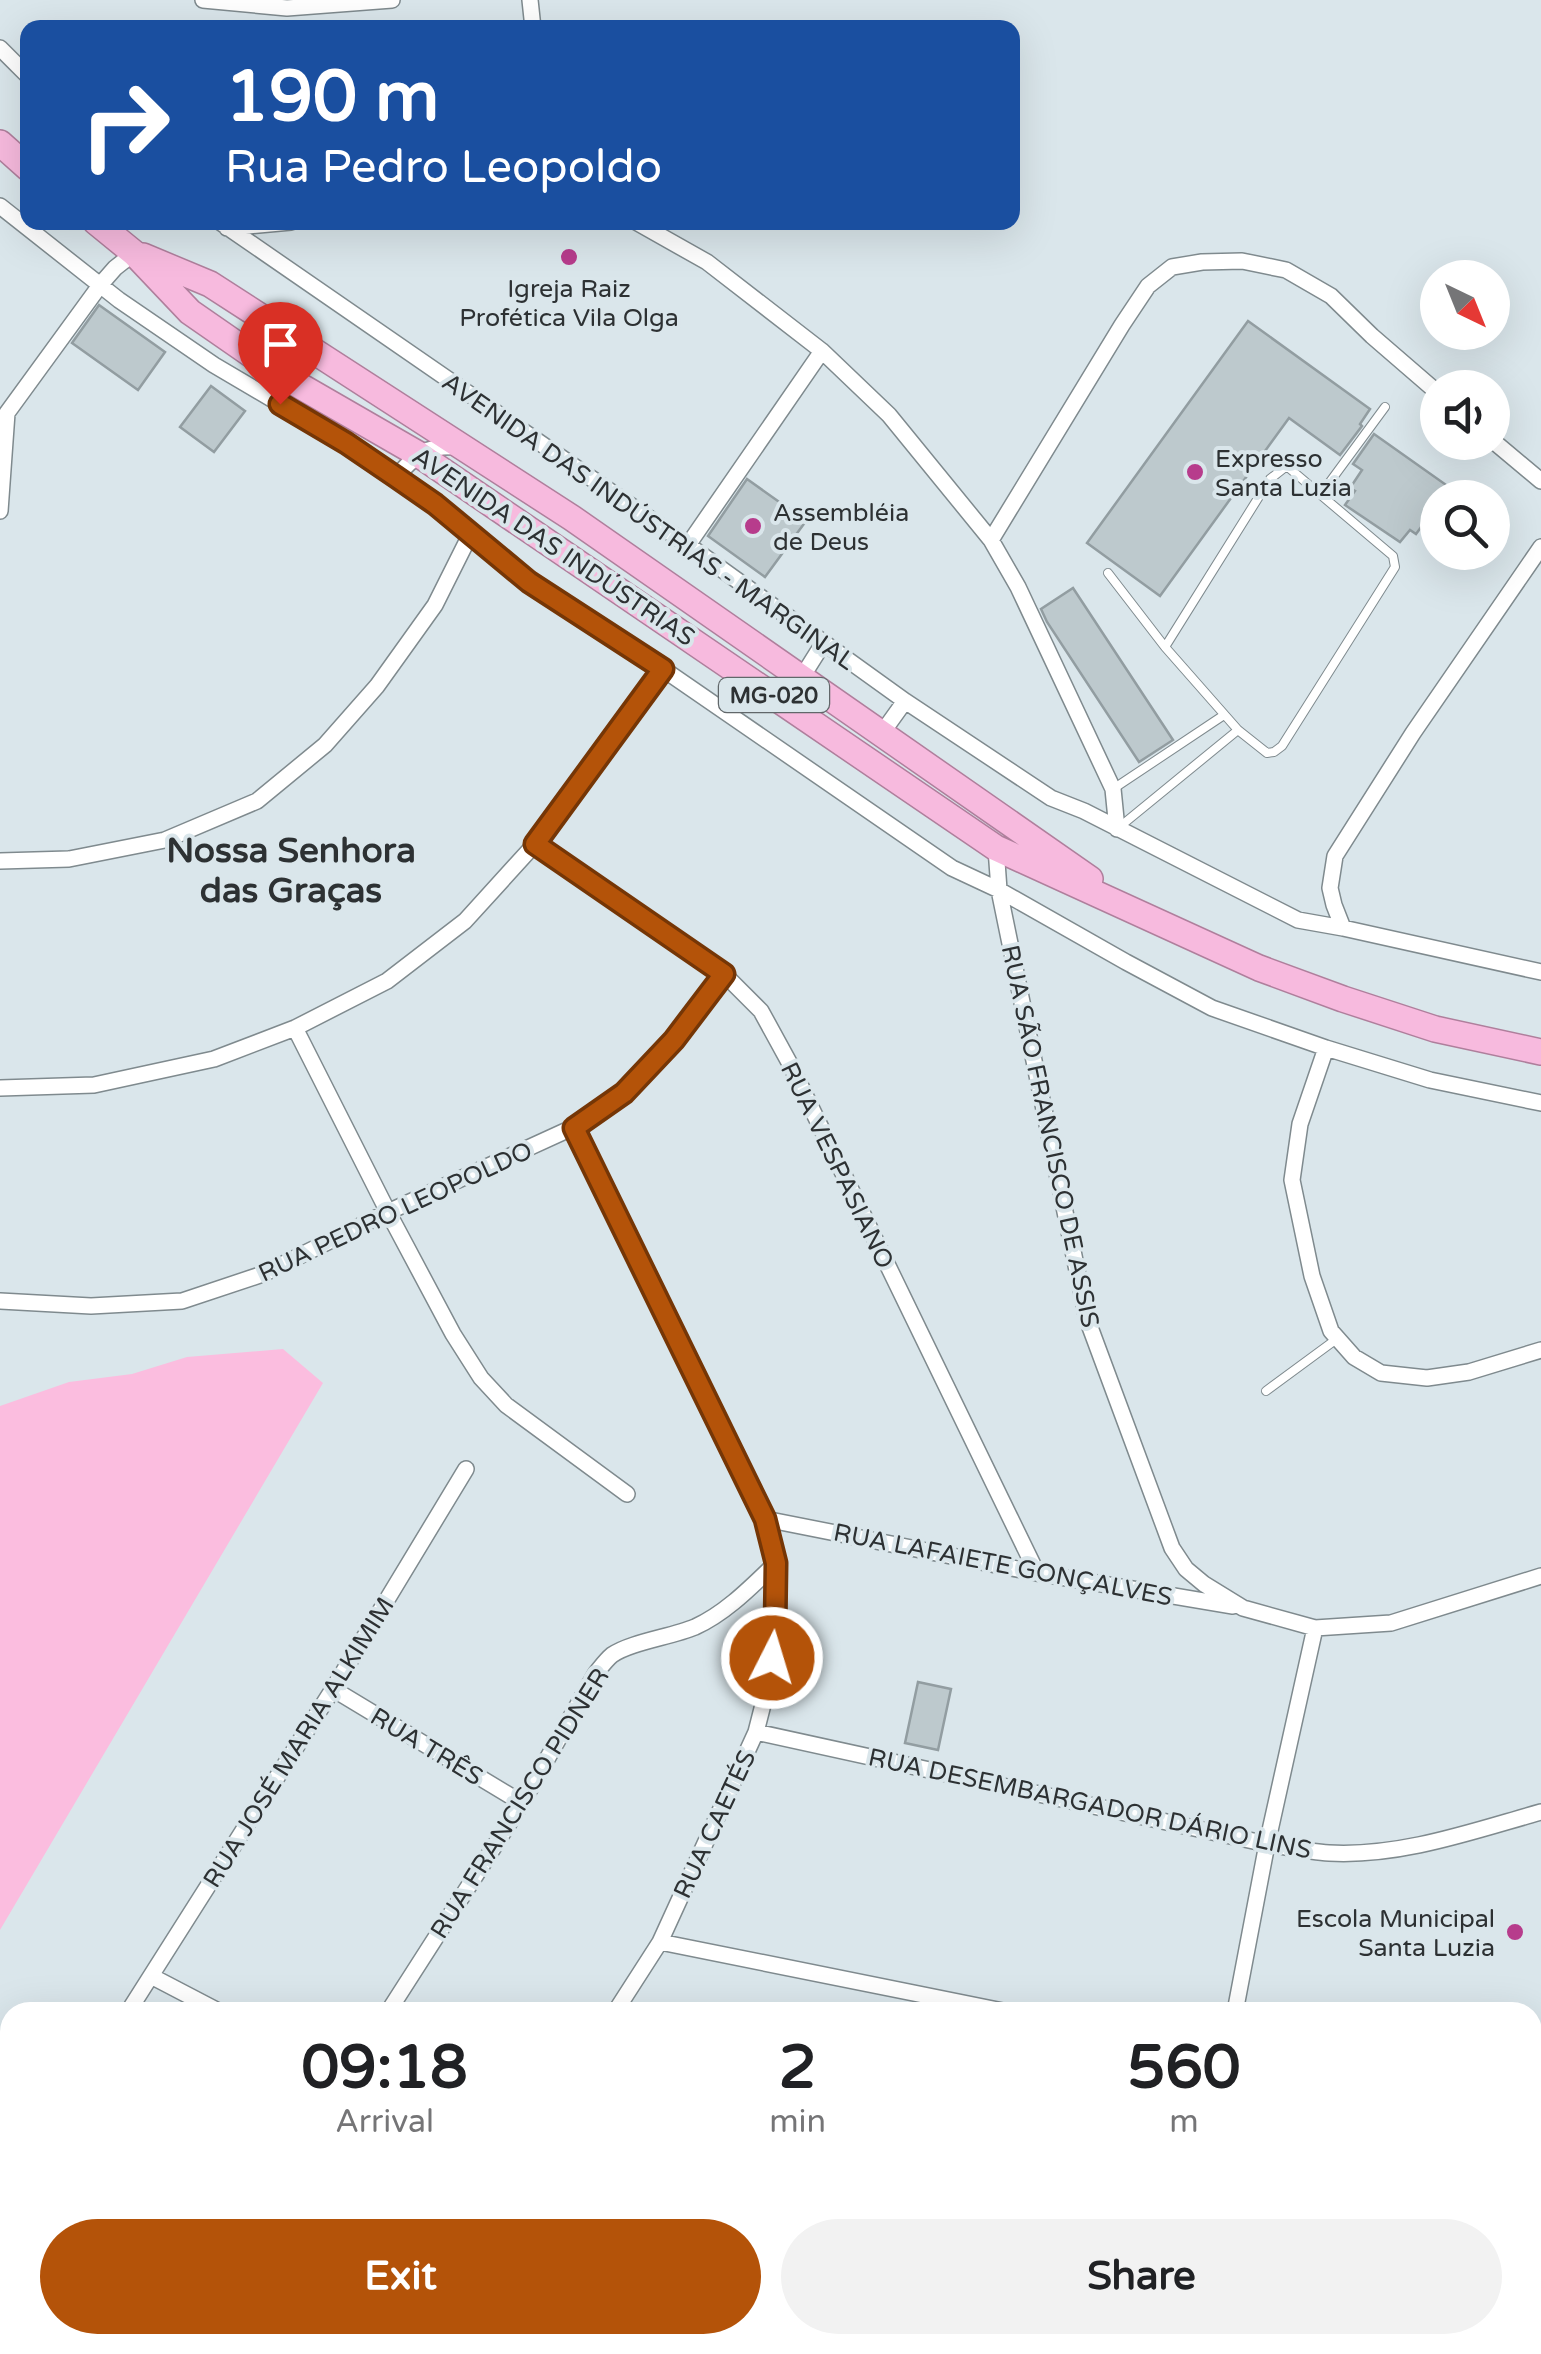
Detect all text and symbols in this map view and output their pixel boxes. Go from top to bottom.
text: 190 m [225,56,439,140]
icon: right [60,60,190,190]
text: Rua Pedro Leopoldo [225,141,662,195]
marker: Igreja Raiz Profética Vila Olga [558,246,580,268]
north arrow [1420,260,1510,350]
map controls [1420,260,1510,570]
place label: Igreja Raiz Profética Vila Olga [459,274,679,333]
pin [238,302,323,405]
icon: arrive [253,317,308,372]
street label: AVENIDA DAS INDÚSTRIAS - MARGINAL [437,366,861,676]
button: sound [1420,370,1510,460]
street label: AVENIDA DAS INDÚSTRIAS [407,440,701,652]
place label: Expresso Santa Luzia [1215,444,1352,503]
marker: Expresso Santa Luzia [1184,461,1206,483]
button: search [1420,480,1510,570]
place label: Assembléia de Deus [773,498,909,557]
marker: Assembléia de Deus [742,515,764,537]
road number: MG-020 [719,678,829,712]
district label: Nossa Senhora das Graças [166,830,416,912]
street label: RUA SÃO FRANCISCO DE ASSIS [995,942,1105,1330]
street label: RUA VESPASIANO [774,1057,900,1274]
street label: RUA PEDRO LEOPOLDO [254,1135,537,1289]
street label: RUA LAFAIETE GONÇALVES [831,1517,1175,1613]
street label: RUA JOSÉ MARIA ALKIMIM [197,1592,401,1893]
position arrow [720,1606,824,1710]
street label: RUA FRANCISCO PIDNER [424,1663,616,1944]
street label: RUA TRÊS [365,1702,488,1792]
street label: RUA DESEMBARGADOR DÁRIO LINS [866,1742,1314,1866]
street label: RUA CAETÉS [668,1746,762,1903]
place label: Escola Municipal Santa Luzia [1296,1904,1495,1963]
marker: Escola Municipal Santa Luzia [1504,1921,1526,1943]
text: 09:18 [301,2032,468,2104]
text: 2 [779,2032,816,2104]
text: 560 [1127,2032,1241,2104]
text: Arrival [335,2103,434,2141]
text: min [769,2103,826,2141]
text: m [1169,2103,1199,2141]
button: Exit [40,2219,761,2334]
button: Share [781,2219,1502,2334]

